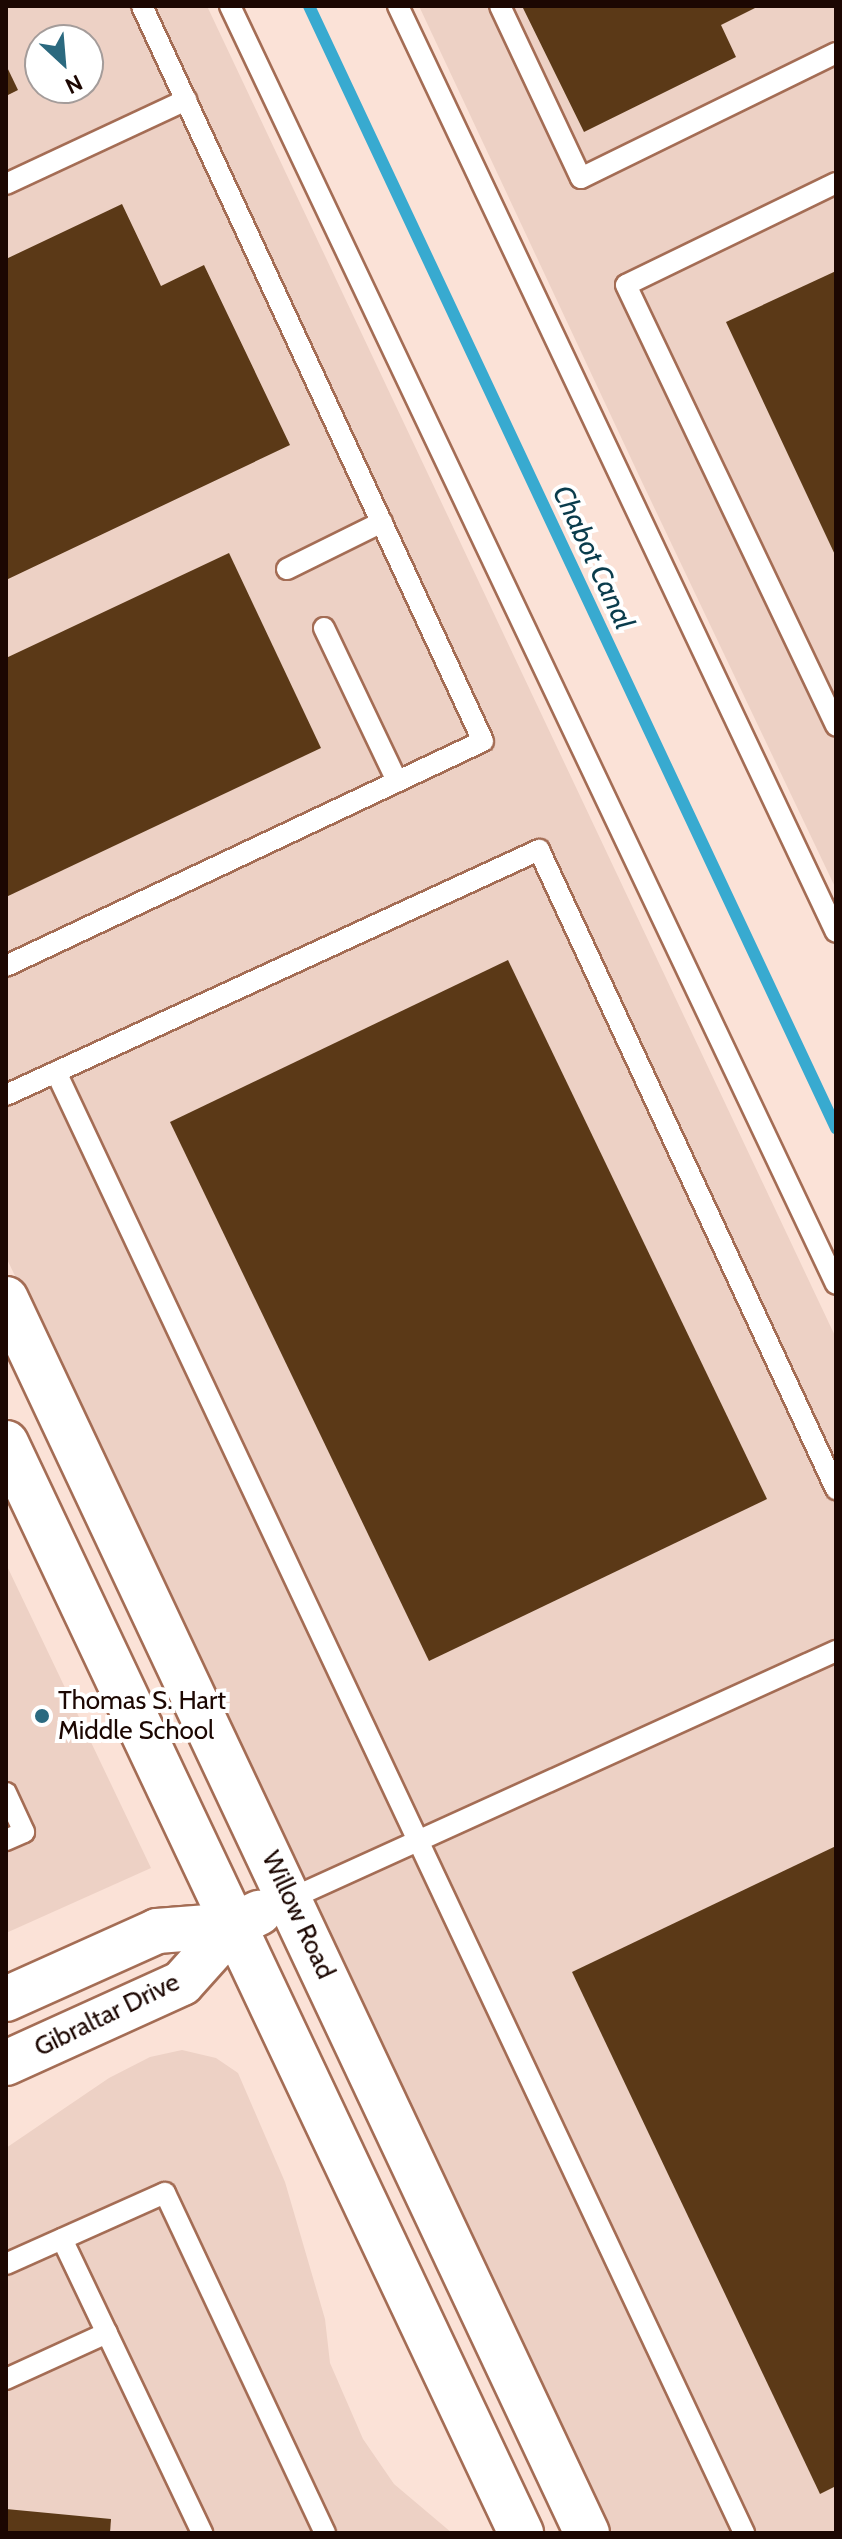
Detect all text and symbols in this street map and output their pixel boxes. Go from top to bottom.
north arrow [24,24,104,104]
text: N [61,69,87,100]
water label: Chabot Canal [546,480,642,634]
place label: Thomas S. Hart Middle School [58,1685,226,1746]
marker: Thomas S. Hart Middle School [33,1707,51,1725]
street label: Willow Road [255,1846,341,1984]
street label: Gibraltar Drive [29,1966,185,2064]

